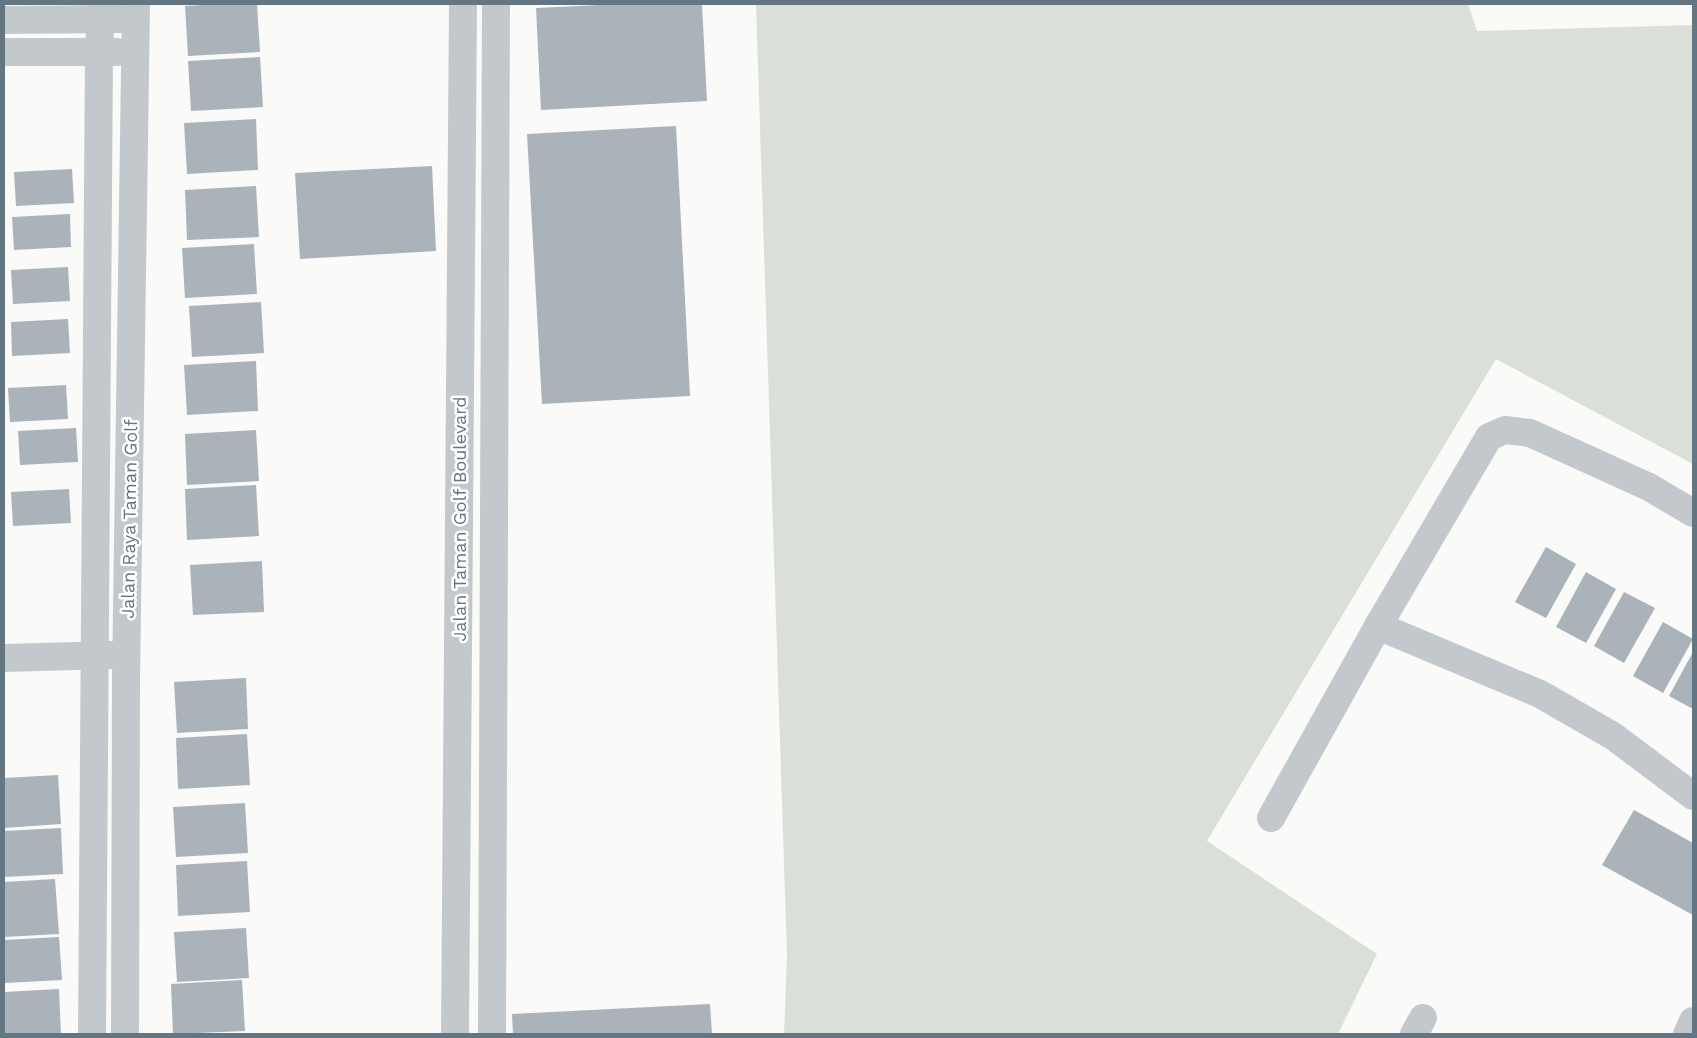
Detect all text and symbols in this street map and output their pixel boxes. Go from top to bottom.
street label: Jalan Taman Golf Boulevard [449,396,470,642]
street label: Jalan Raya Taman Golf [117,419,141,619]

